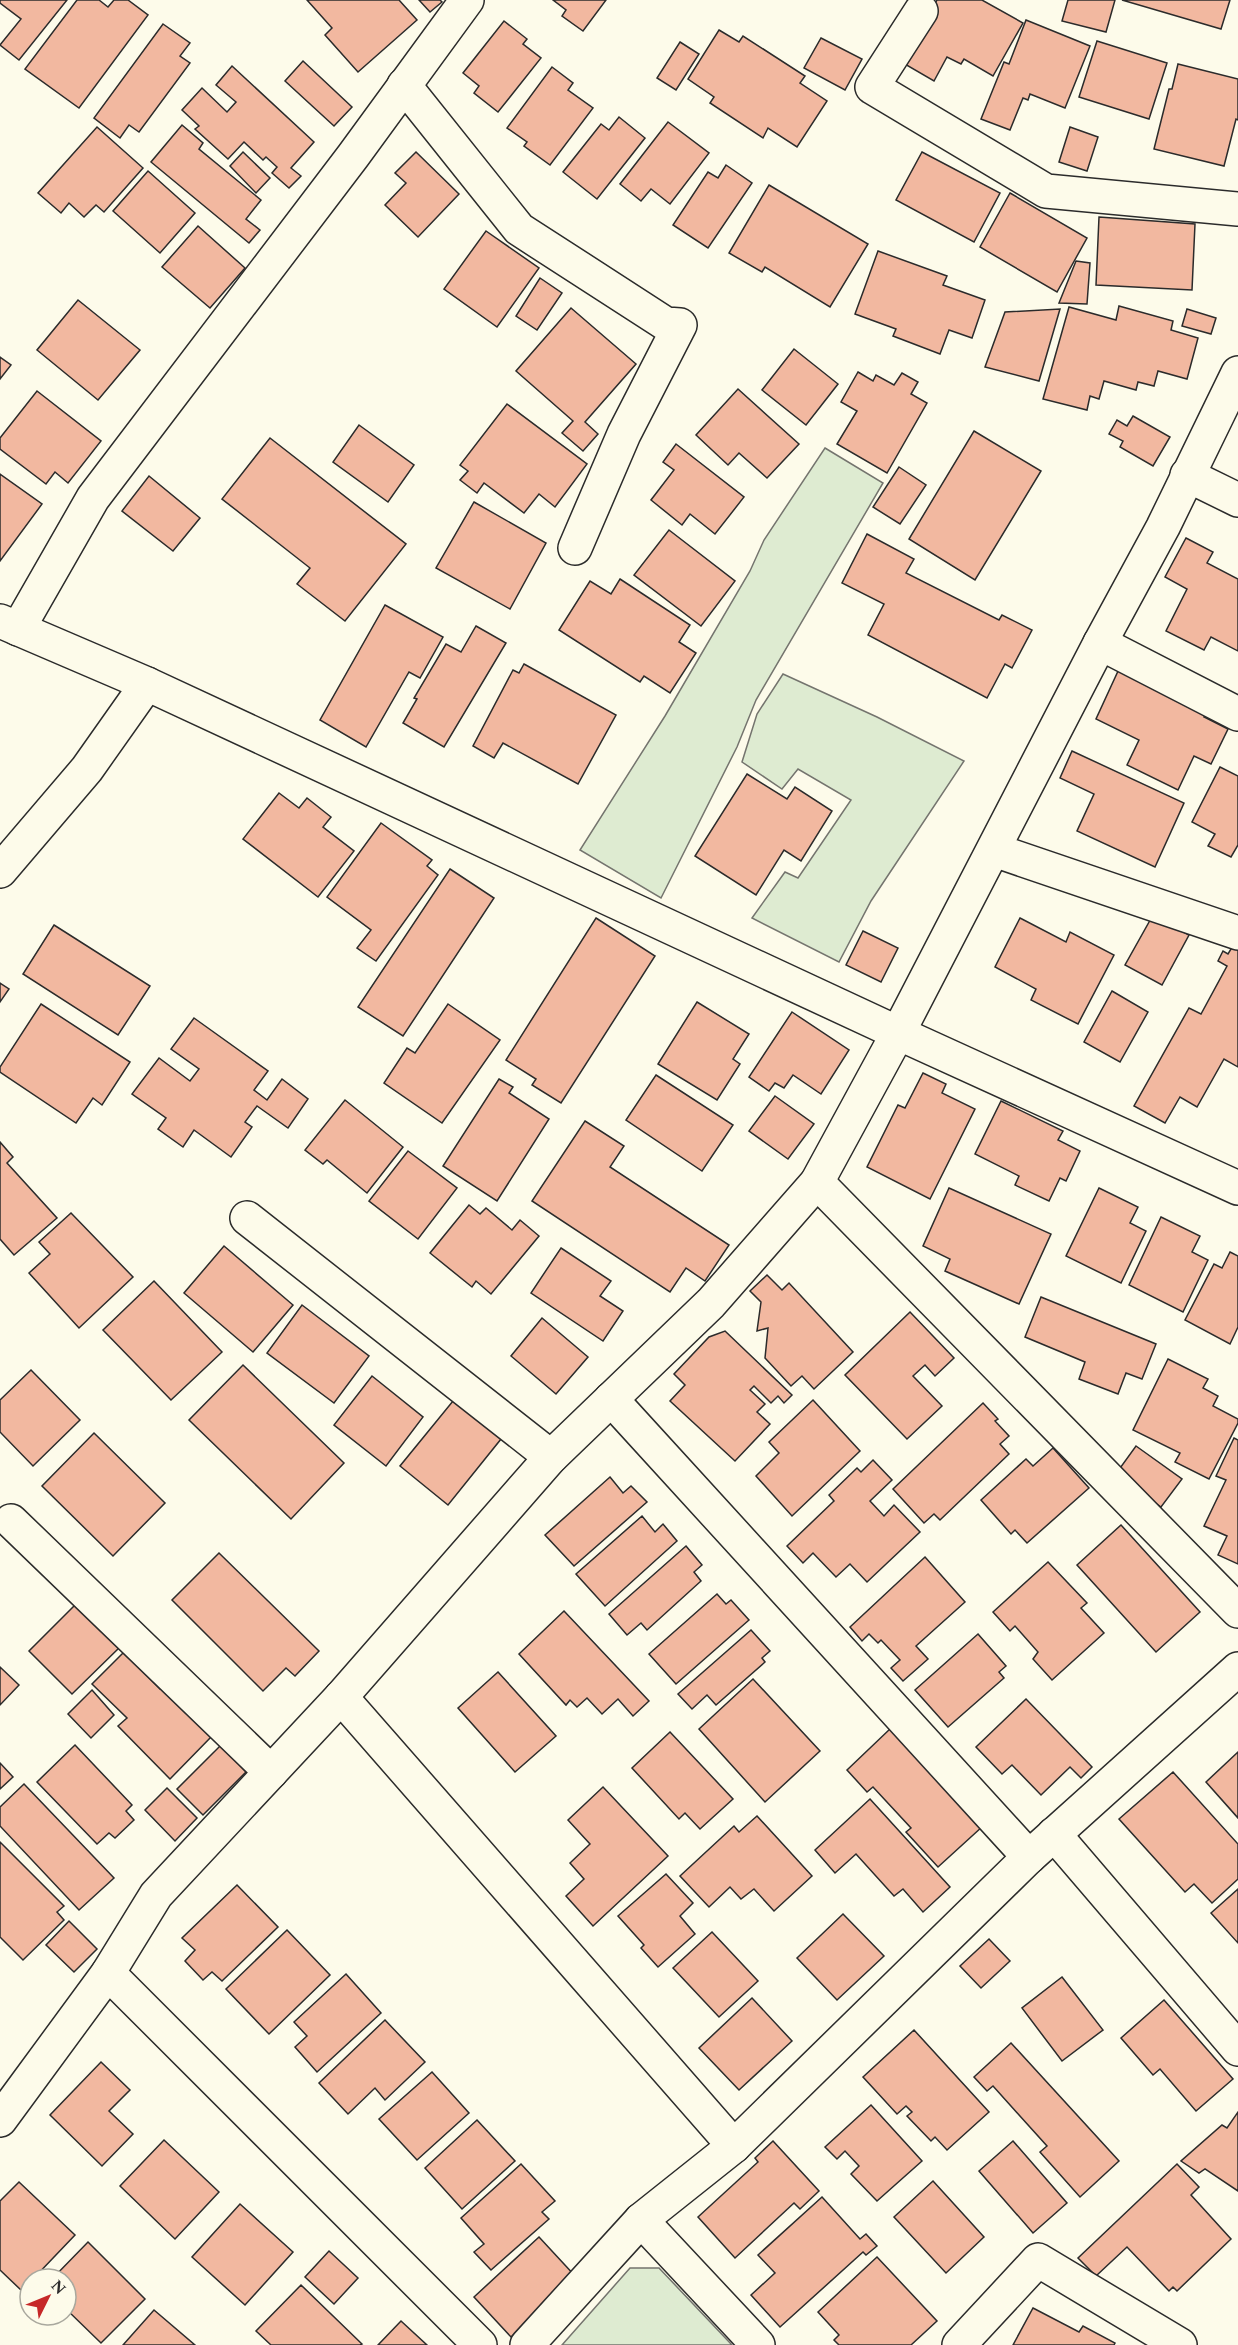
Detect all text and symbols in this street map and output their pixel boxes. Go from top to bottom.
north arrow [18,2267,78,2327]
text: N [45,2274,71,2300]

